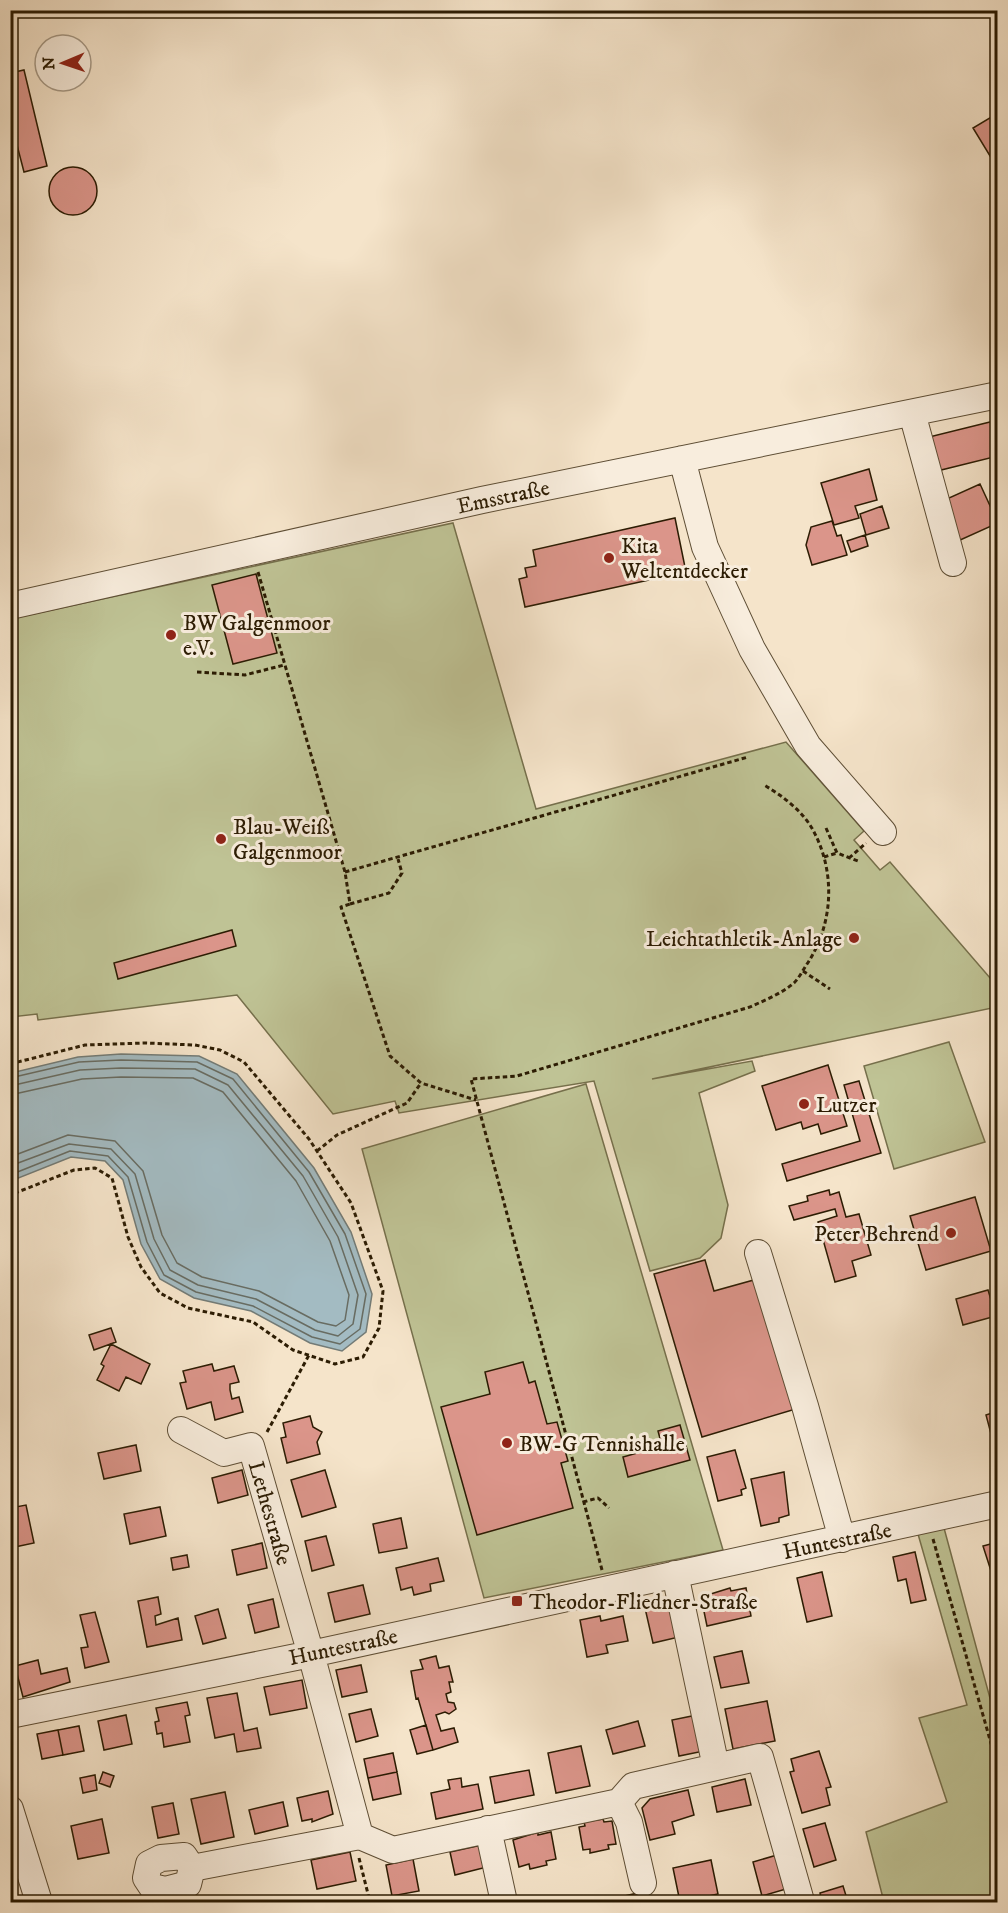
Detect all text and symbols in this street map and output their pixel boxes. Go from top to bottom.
north arrow [33,33,93,93]
text: N [39,57,59,70]
street label: Emsstraße [455,475,552,520]
place label: Kita Weltentdecker [620,533,749,585]
marker: Kita Weltentdecker [602,551,616,565]
place label: BW Galgenmoor e.V. [183,610,331,662]
marker: BW Galgenmoor e.V. [164,628,178,642]
place label: Blau-Weiß Galgenmoor [233,814,342,866]
marker: Blau-Weiß Galgenmoor [214,832,228,846]
place label: Leichtathletik-Anlage [646,926,842,953]
marker: Leichtathletik-Anlage [847,931,861,945]
place label: Lutzer [816,1092,877,1119]
marker: Lutzer [797,1097,811,1111]
place label: Peter Behrend [814,1221,939,1248]
marker: Peter Behrend [944,1226,958,1240]
place label: BW-G Tennishalle [519,1431,685,1458]
marker: BW-G Tennishalle [500,1436,514,1450]
street label: Lethestraße [242,1458,297,1569]
street label: Huntestraße [780,1517,894,1566]
place label: Theodor-Fliedner-Straße [529,1589,758,1616]
marker: Theodor-Fliedner-Straße [510,1594,524,1608]
street label: Huntestraße [286,1623,400,1672]

